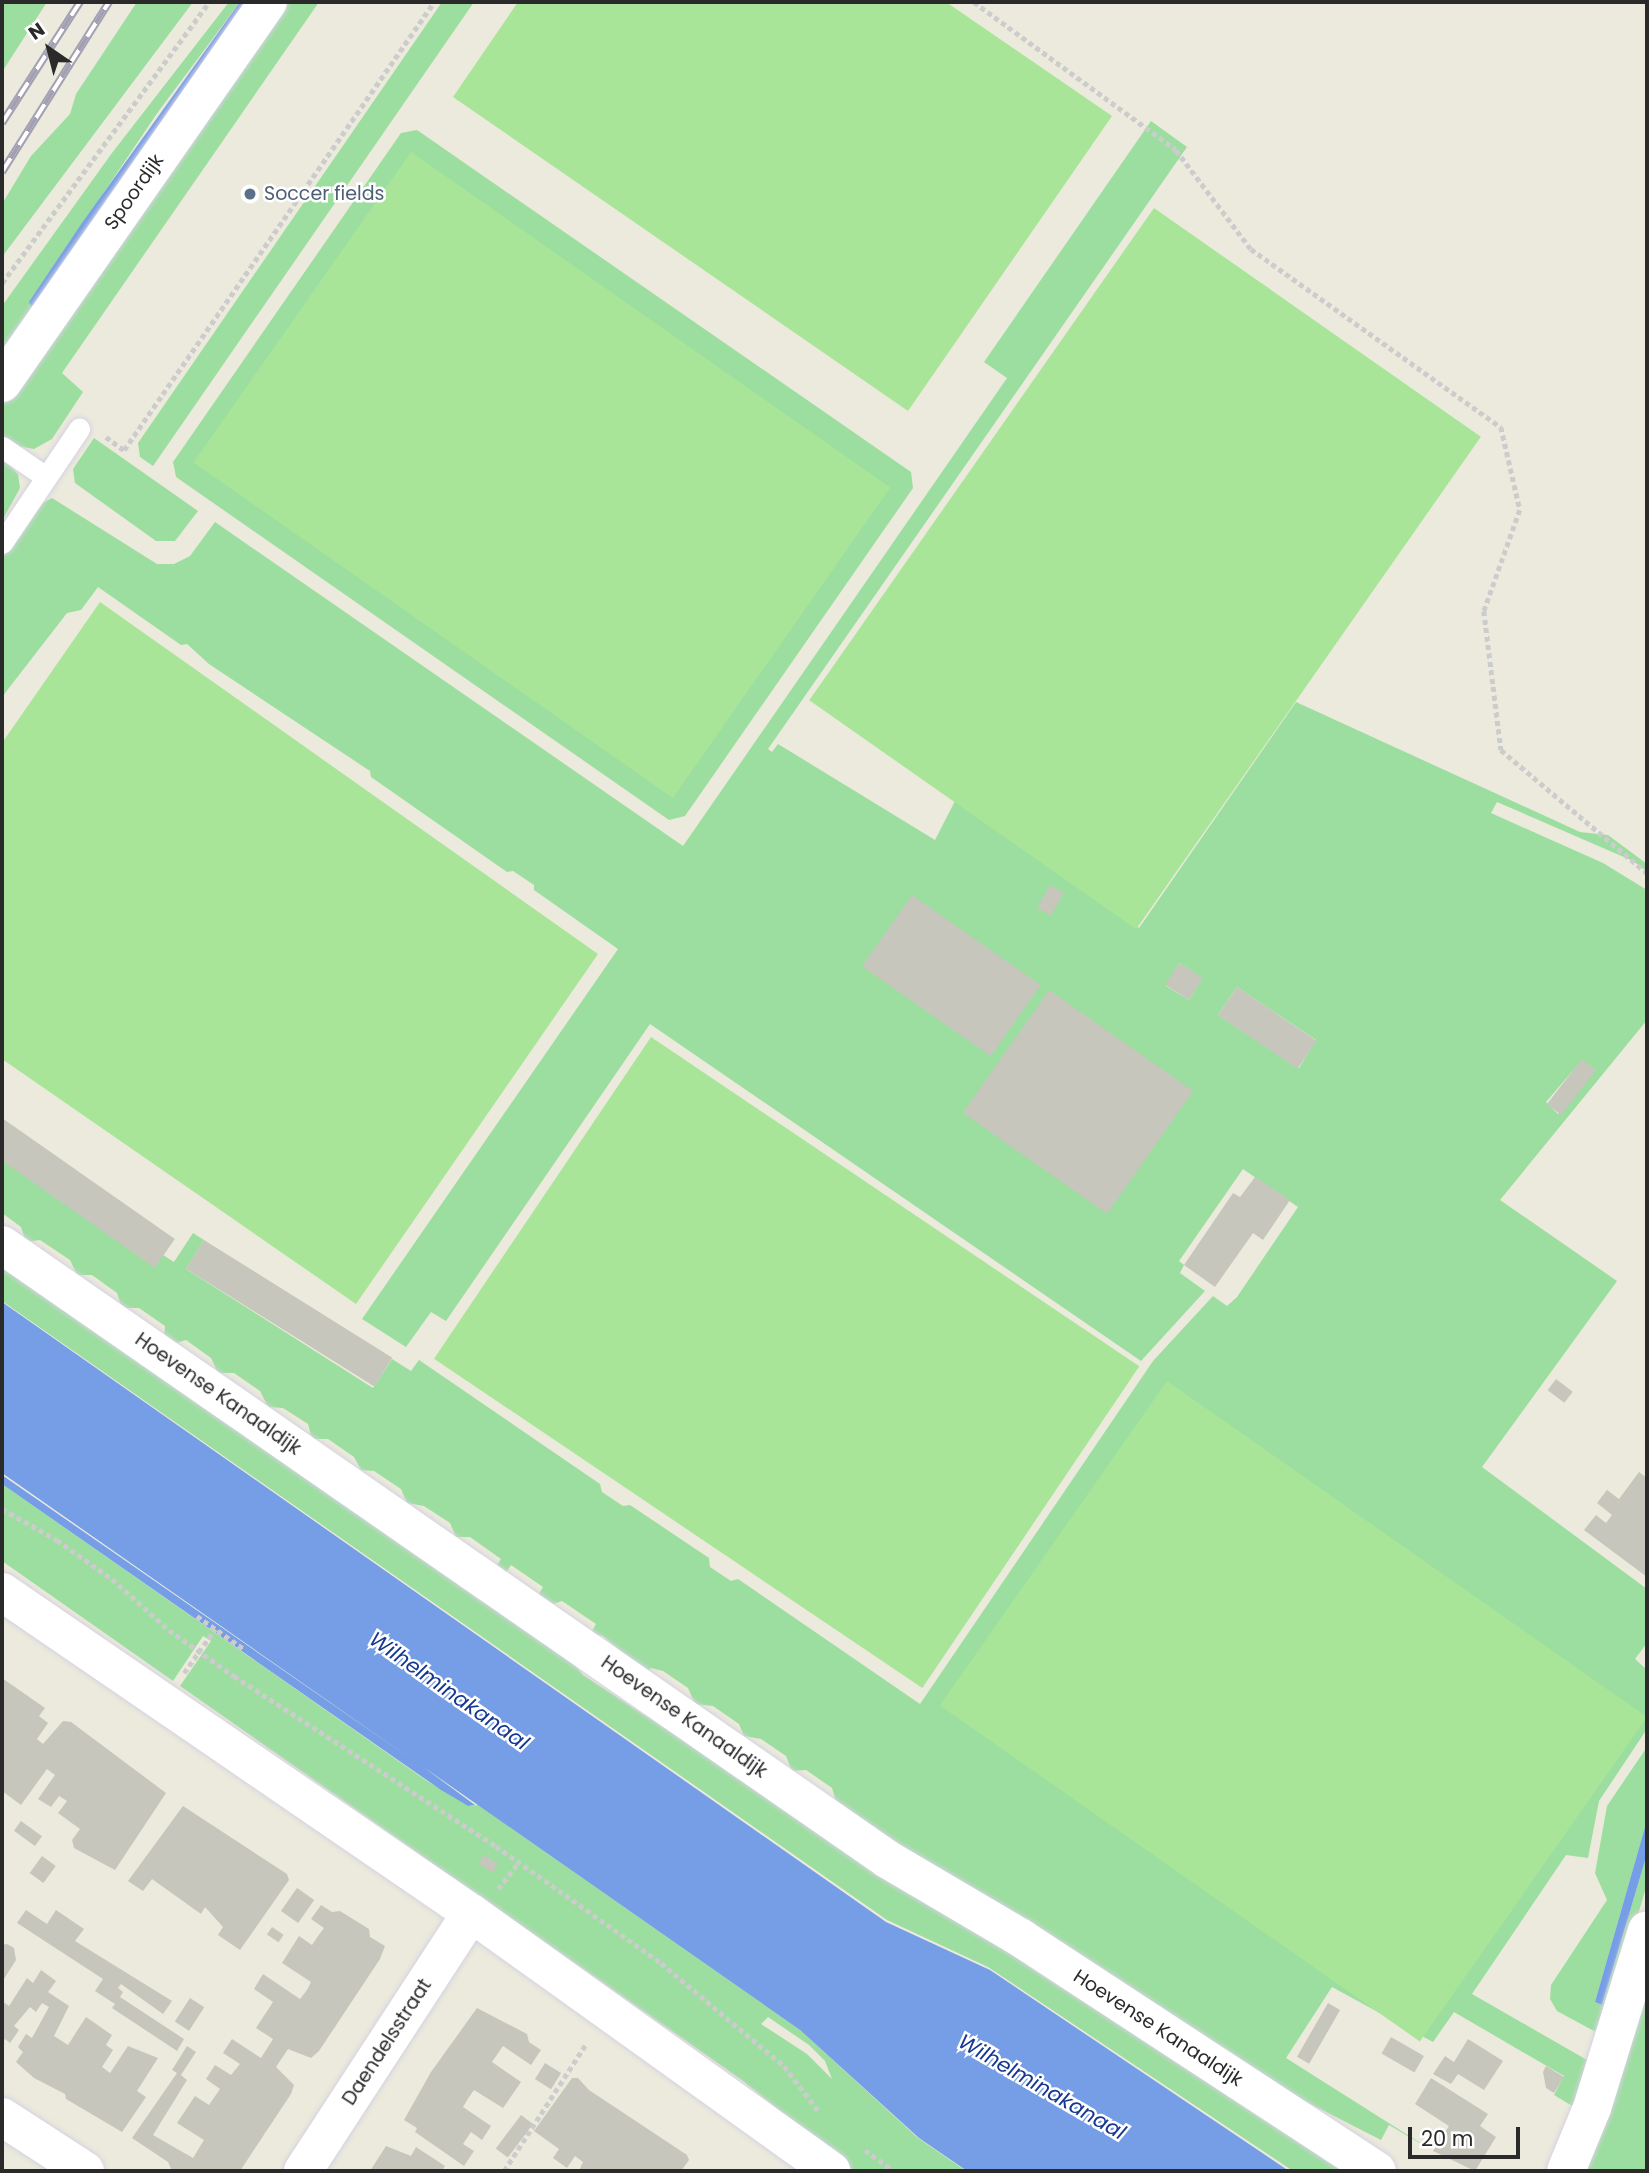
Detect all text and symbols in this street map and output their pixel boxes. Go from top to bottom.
north arrow [14,14,84,84]
text: N [23,16,50,47]
street label: Spoordijk [100,150,168,234]
place label: Soccer fields [264,183,384,205]
marker: Soccer fields [242,186,258,202]
street label: Hoevense Kanaaldijk [131,1328,305,1460]
water label: Wilhelminakanaal [364,1627,534,1755]
street label: Hoevense Kanaaldijk [597,1651,771,1783]
street label: Hoevense Kanaaldijk [1069,1965,1247,2091]
street label: Daendelsstraat [338,1975,436,2109]
water label: Wilhelminakanaal [954,2029,1130,2145]
scale bar [1411,2114,1523,2158]
text: 20 m [1421,2124,1474,2153]

